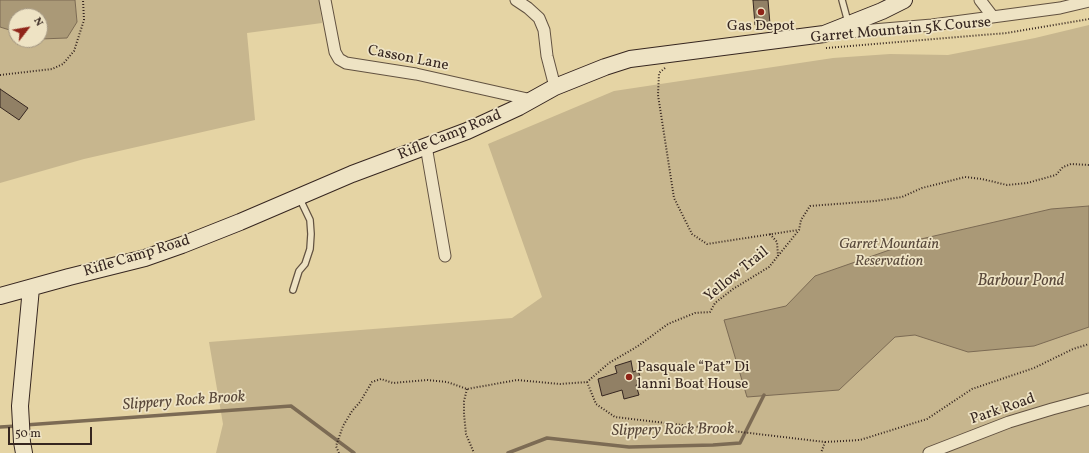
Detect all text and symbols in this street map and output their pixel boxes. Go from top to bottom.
marker: Gas Depot [756,7,766,17]
north arrow [8,8,48,48]
street label: Garret Mountain 5K Course [810,14,992,48]
text: N [29,15,46,29]
place label: Gas Depot [727,18,795,36]
street label: Casson Lane [366,42,450,76]
street label: Rifle Camp Road [396,107,504,165]
street label: Rifle Camp Road [82,232,192,282]
park label: Garret Mountain Reservation [839,236,939,271]
street label: Yellow Trail [701,244,773,306]
water label: Barbour Pond [978,272,1064,292]
place label: Pasquale “Pat” Di lanni Boat House [637,359,749,394]
marker: Pasquale “Pat” Di lanni Boat House [624,372,634,382]
water label: Slippery Rock Brook [122,388,246,416]
street label: Park Road [968,390,1038,430]
scale bar [10,419,94,445]
water label: Slippery Rock Brook [612,420,734,442]
text: 50 m [15,426,41,442]

